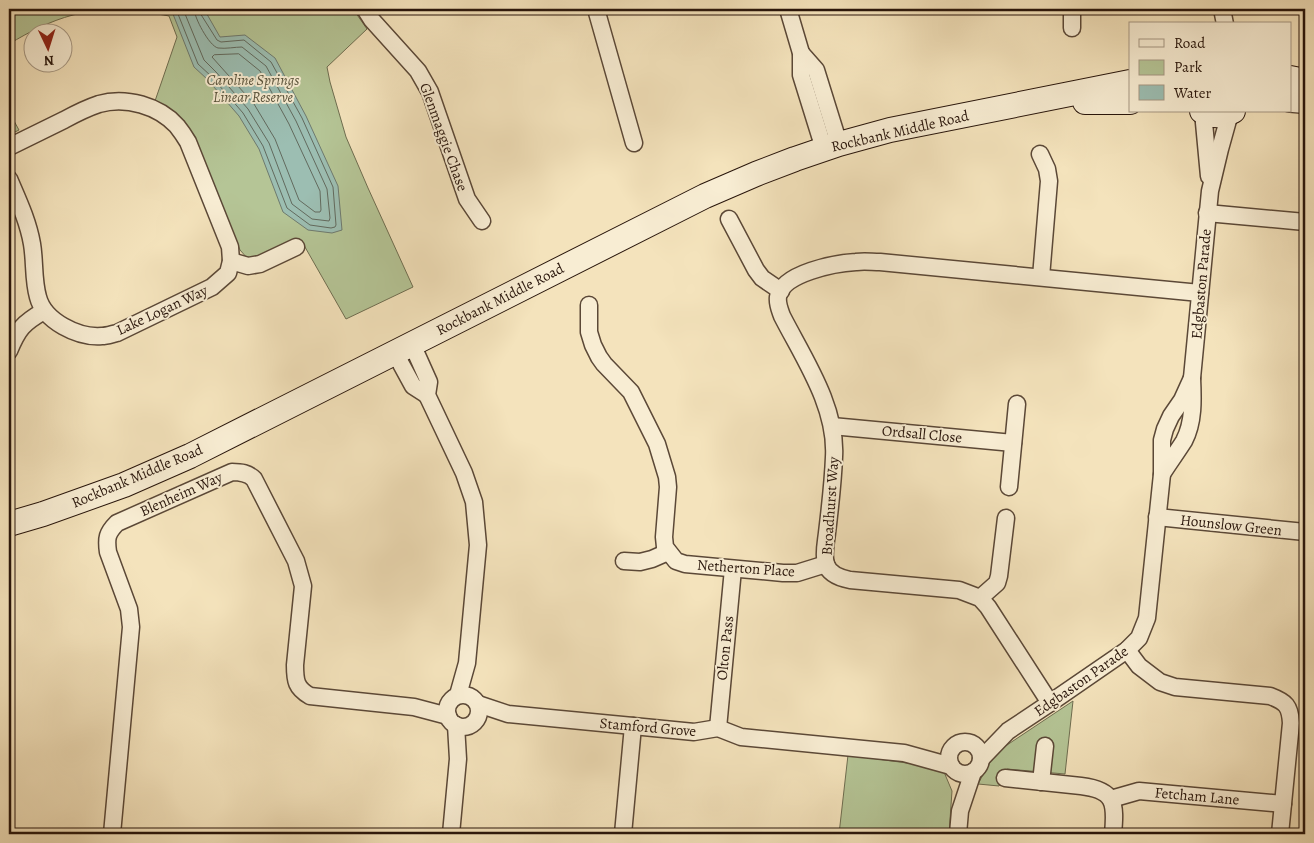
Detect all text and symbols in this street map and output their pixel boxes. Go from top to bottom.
north arrow [22,22,72,72]
legend [1129,22,1292,112]
text: Road [1174,33,1206,53]
text: N [43,51,55,70]
text: Park [1174,57,1203,77]
park label: Caroline Springs Linear Reserve [207,70,299,107]
street label: Glenmaggie Chase [415,80,473,194]
text: Water [1173,83,1211,103]
street label: Rockbank Middle Road [829,105,972,157]
street label: Edgbaston Parade [1186,228,1216,340]
street label: Rockbank Middle Road [433,258,568,340]
street label: Lake Logan Way [113,280,211,340]
street label: Ordsall Close [881,421,963,447]
street label: Rockbank Middle Road [68,439,207,513]
street label: Broadhurst Way [817,456,843,556]
street label: Blenheim Way [137,467,226,521]
street label: Hounslow Green [1179,510,1283,540]
street label: Netherton Place [696,555,796,581]
street label: Olton Pass [712,615,738,681]
street label: Edgbaston Parade [1030,641,1132,721]
street label: Stamford Grove [599,713,697,741]
street label: Fetcham Lane [1154,782,1240,810]

